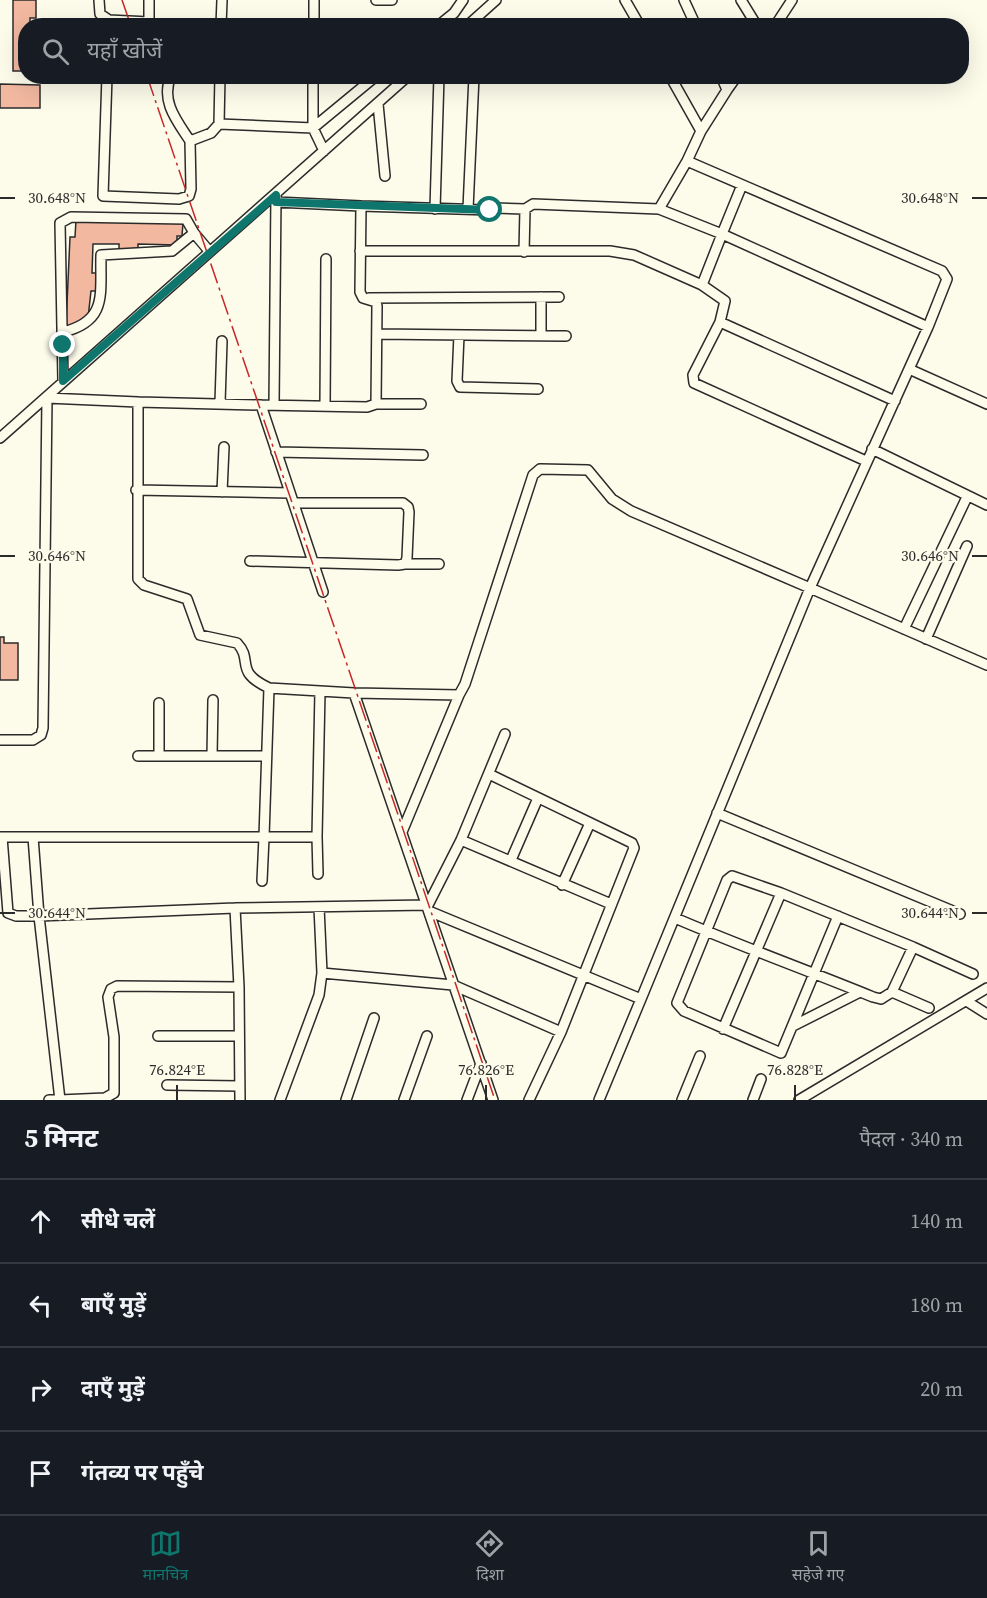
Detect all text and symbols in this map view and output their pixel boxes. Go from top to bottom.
search box [18,18,969,84]
icon: search [39,35,72,68]
text: यहाँ खोजें [87,35,162,65]
text: 30.648°N [28,187,86,208]
text: 30.648°N [901,187,959,208]
route start [476,196,502,222]
route end [49,331,75,357]
text: 30.646°N [28,545,86,566]
text: 30.646°N [901,545,959,566]
text: 30.644°N [28,902,86,923]
text: 30.644°N [901,902,959,923]
text: 76.824°E [149,1059,205,1080]
text: 76.826°E [458,1059,514,1080]
text: 76.828°E [767,1059,823,1080]
text: 5 मिनट [24,1120,98,1156]
text: पैदल · 340 m [859,1125,963,1153]
icon: ahead [24,1205,57,1238]
text: सीधे चलें [81,1205,155,1235]
text: 140 m [910,1207,963,1235]
icon: left [24,1289,57,1322]
text: बाएँ मुड़ें [81,1289,146,1319]
text: 180 m [910,1291,963,1319]
icon: right [24,1373,57,1406]
text: दाएँ मुड़ें [81,1373,145,1403]
text: 20 m [920,1375,963,1403]
icon: arrive [24,1457,57,1490]
text: गंतव्य पर पहुँचे [81,1457,204,1487]
tab: मानचित्र [143,1527,188,1587]
tab: दिशा [473,1527,506,1587]
tab: सहेजे गए [792,1527,844,1587]

